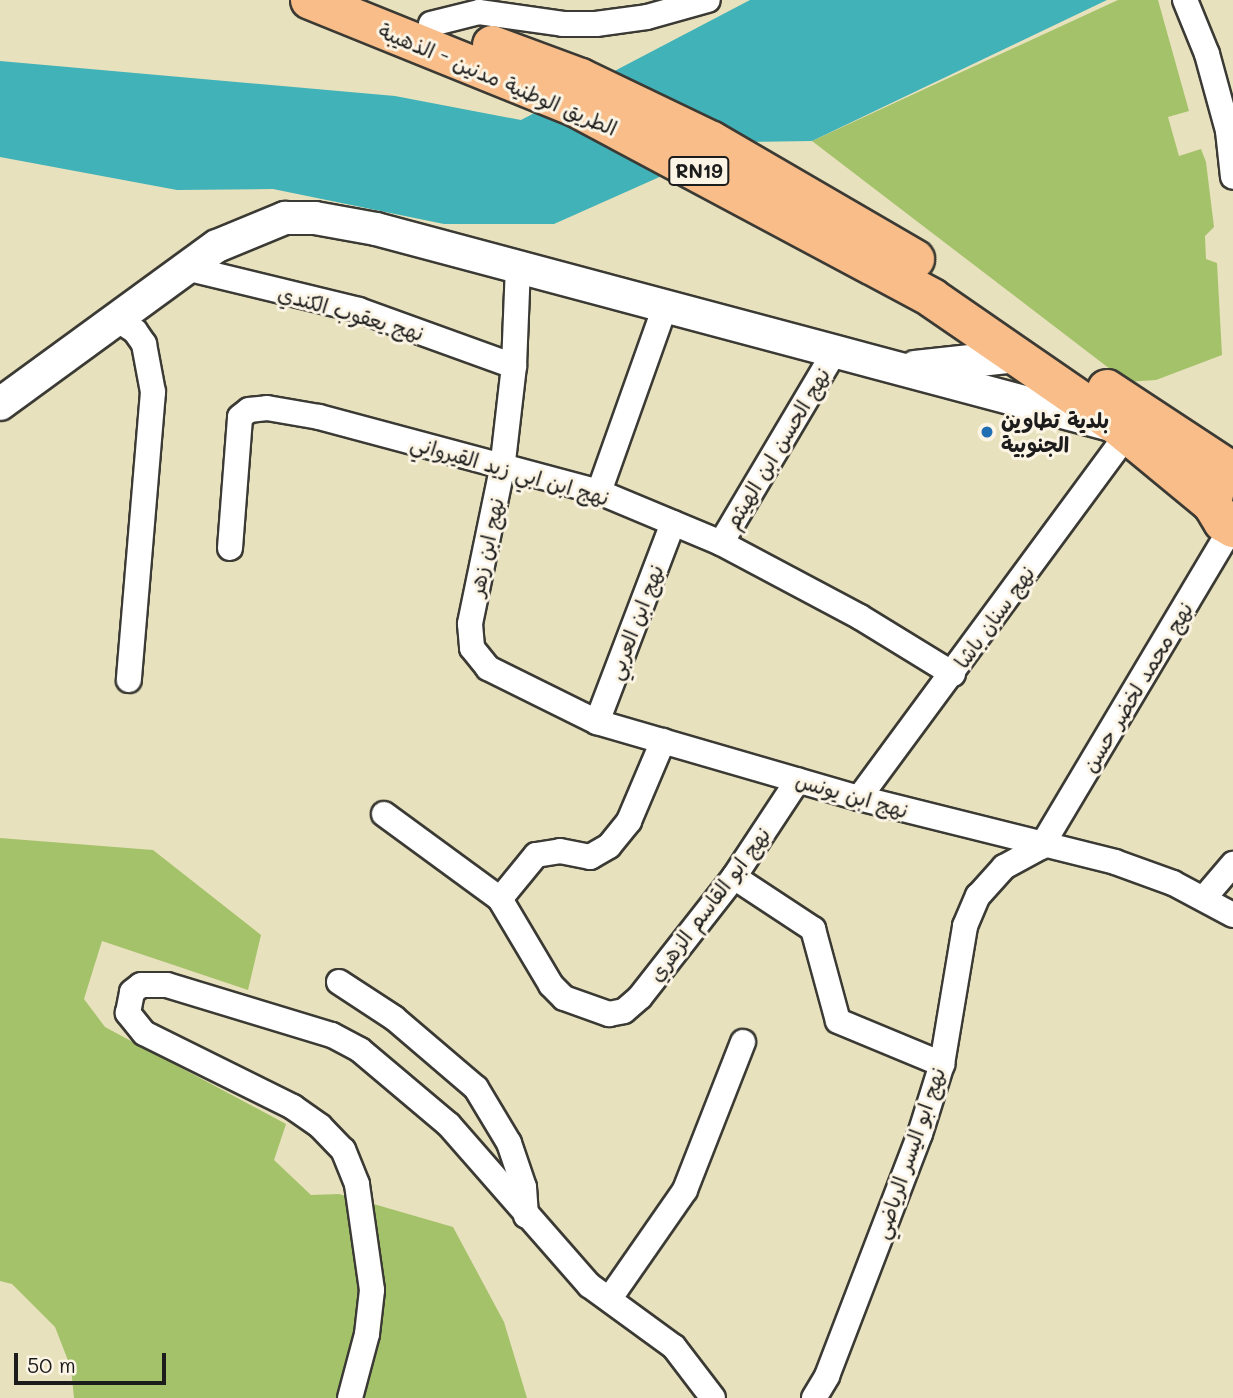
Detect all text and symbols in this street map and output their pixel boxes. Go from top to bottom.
street label: الطريق الوطنية مدنين - الذهيبة [375,17,621,141]
road number: RN19 [668,155,730,186]
street label: نهج يعقوب الكندي [275,280,427,346]
street label: نهج الحسن ابن الهيثم [719,363,835,533]
place label: بلدية تطاوين الجنوبية [1001,407,1109,457]
marker: بلدية تطاوين الجنوبية [979,424,995,440]
street label: نهج ابن ابي زيد القيرواني [408,430,612,510]
street label: نهج ابن زهر [463,495,509,599]
street label: نهج ابن العربي [602,561,668,683]
street label: نهج سنان باشا [948,561,1040,673]
street label: نهج محمد لخضر حسن [1076,597,1198,777]
street label: نهج ابن يونس [793,767,911,823]
street label: نهج ابو القاسم الزهري [643,822,775,986]
street label: نهج ابو اليسر الرياضي [868,1064,950,1242]
scale bar [18,1338,170,1382]
text: 50 m [27,1351,76,1378]

